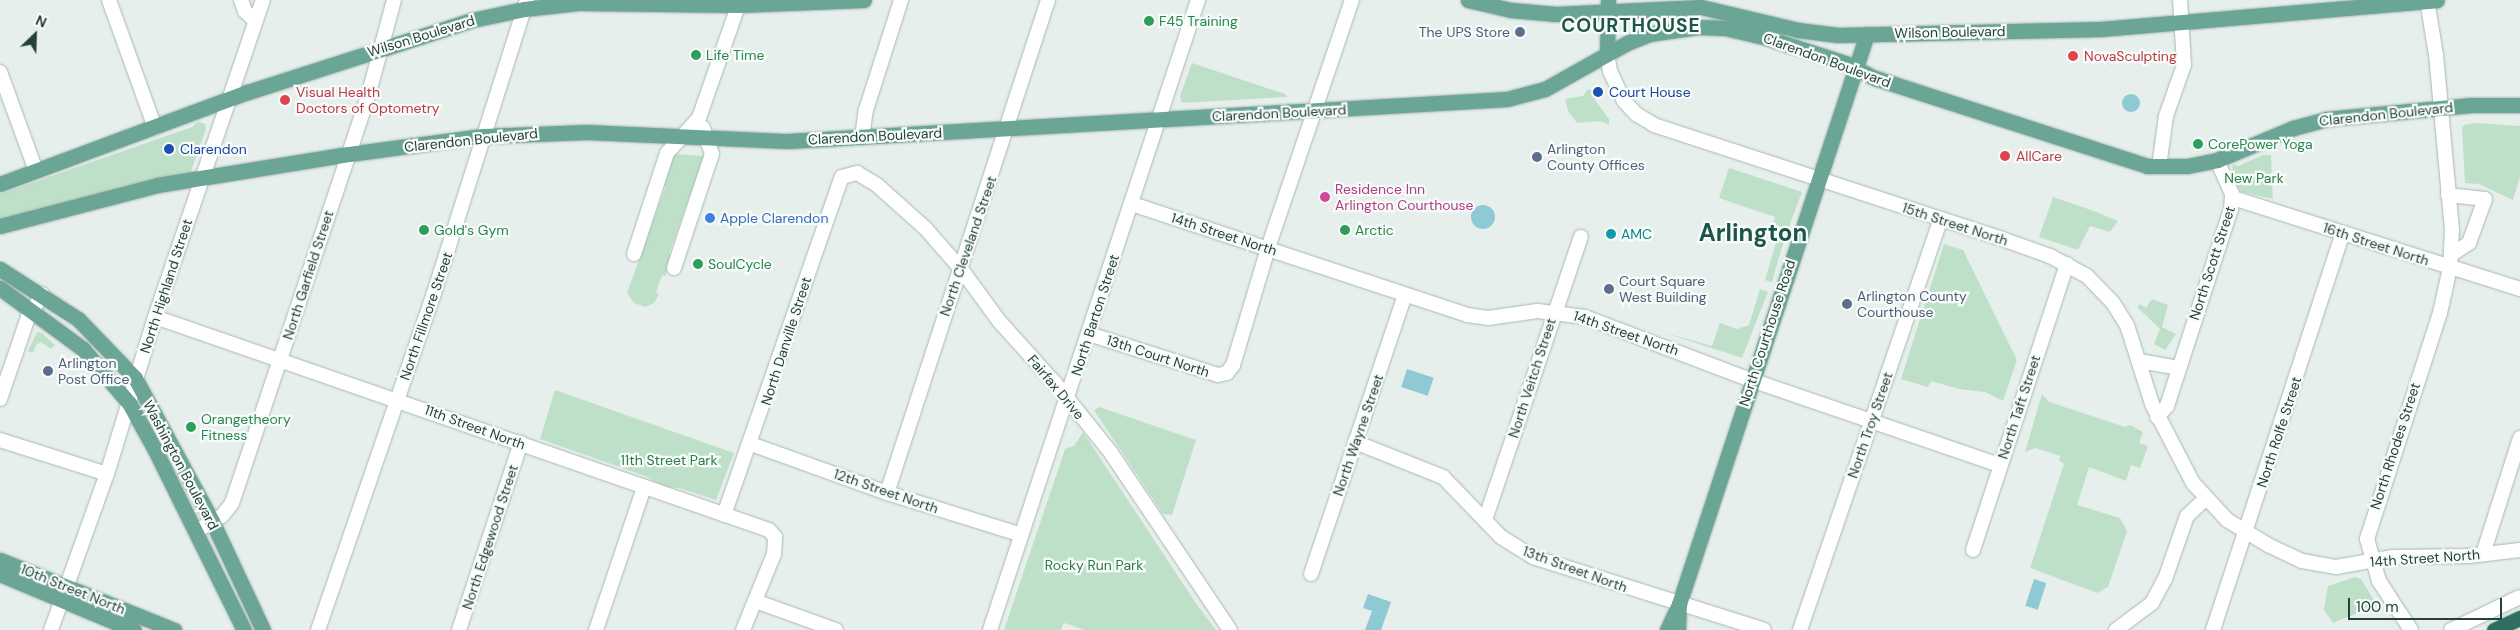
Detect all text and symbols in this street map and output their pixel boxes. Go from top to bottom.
north arrow [10,10,60,60]
text: N [33,11,49,32]
street label: Wilson Boulevard [365,12,477,60]
place label: F45 Training [1159,13,1238,29]
marker: F45 Training [1143,15,1155,27]
district label: COURTHOUSE [1560,15,1702,37]
street label: Wilson Boulevard [1894,23,2006,41]
place label: The UPS Store [1419,24,1510,40]
marker: The UPS Store [1514,26,1526,38]
street label: Clarendon Boulevard [1761,29,1893,91]
place label: Life Time [706,47,765,63]
place label: NovaSculpting [2084,48,2177,64]
marker: Life Time [690,49,702,61]
marker: NovaSculpting [2066,49,2080,63]
place label: Visual Health Doctors of Optometry [296,84,440,116]
place label: Court House [1609,84,1691,100]
marker: Court House [1591,85,1605,99]
marker: Visual Health Doctors of Optometry [278,93,292,107]
street label: Clarendon Boulevard [2318,99,2454,129]
street label: Clarendon Boulevard [1211,101,1347,125]
street label: Clarendon Boulevard [807,124,943,148]
street label: Clarendon Boulevard [403,125,539,155]
place label: CorePower Yoga [2208,136,2313,152]
marker: CorePower Yoga [2192,138,2204,150]
place label: Clarendon [180,141,247,157]
place label: Arlington County Offices [1547,141,1645,174]
marker: Clarendon [162,142,176,156]
place label: AllCare [2016,148,2062,164]
marker: AllCare [1998,149,2012,163]
marker: Arlington County Offices [1531,151,1543,163]
park label: New Park [2224,170,2284,186]
street label: North Cleveland Street [936,174,1000,318]
place label: Residence Inn Arlington Courthouse [1335,181,1474,213]
marker: Residence Inn Arlington Courthouse [1319,191,1331,203]
street label: 15th Street North [1900,199,2010,249]
street label: North Scott Street [2186,204,2238,322]
street label: North Garfield Street [279,208,337,342]
street label: 14th Street North [1169,209,1279,259]
place label: Apple Clarendon [720,210,828,226]
marker: Apple Clarendon [704,212,716,224]
street label: North Highland Street [136,217,196,355]
district label: Arlington [1699,219,1807,247]
street label: 16th Street North [2321,219,2431,269]
place label: Gold's Gym [434,222,509,238]
place label: Arctic [1355,222,1394,238]
marker: Gold's Gym [418,224,430,236]
marker: Arctic [1339,224,1351,236]
place label: AMC [1621,226,1652,242]
marker: AMC [1605,228,1617,240]
street label: North Fillmore Street [396,250,456,382]
street label: North Barton Street [1067,252,1123,378]
place label: SoulCycle [708,256,772,272]
marker: SoulCycle [692,258,704,270]
street label: North Courthouse Road [1735,258,1799,408]
place label: Court Square West Building [1619,273,1707,306]
street label: North Danville Street [757,275,815,407]
marker: Court Square West Building [1603,283,1615,295]
place label: Arlington County Courthouse [1857,288,1967,321]
marker: Arlington County Courthouse [1841,298,1853,310]
street label: 14th Street North [1571,307,1681,359]
street label: North Veitch Street [1505,316,1559,440]
street label: 13th Court North [1104,331,1212,381]
street label: Fairfax Drive [1024,351,1088,423]
street label: North Taft Street [1994,353,2044,461]
place label: Arlington Post Office [58,355,129,388]
marker: Arlington Post Office [42,365,54,377]
street label: North Troy Street [1844,370,1896,480]
street label: North Wayne Street [1329,372,1387,498]
street label: North Rolfe Street [2253,374,2305,490]
street label: North Rhodes Street [2367,381,2423,511]
street label: Washington Boulevard [140,397,222,533]
street label: 11th Street North [422,401,528,453]
place label: Orangetheory Fitness [201,411,291,444]
marker: Orangetheory Fitness [185,421,197,433]
park label: 11th Street Park [620,452,718,468]
street label: North Edgewood Street [459,462,521,612]
street label: 12th Street North [831,465,941,517]
street label: 13th Street North [1520,542,1630,596]
street label: 14th Street North [2369,546,2481,570]
park label: Rocky Run Park [1045,557,1143,573]
street label: 10th Street North [18,560,128,618]
scale bar [2350,588,2504,620]
text: 100 m [2356,597,2399,617]

